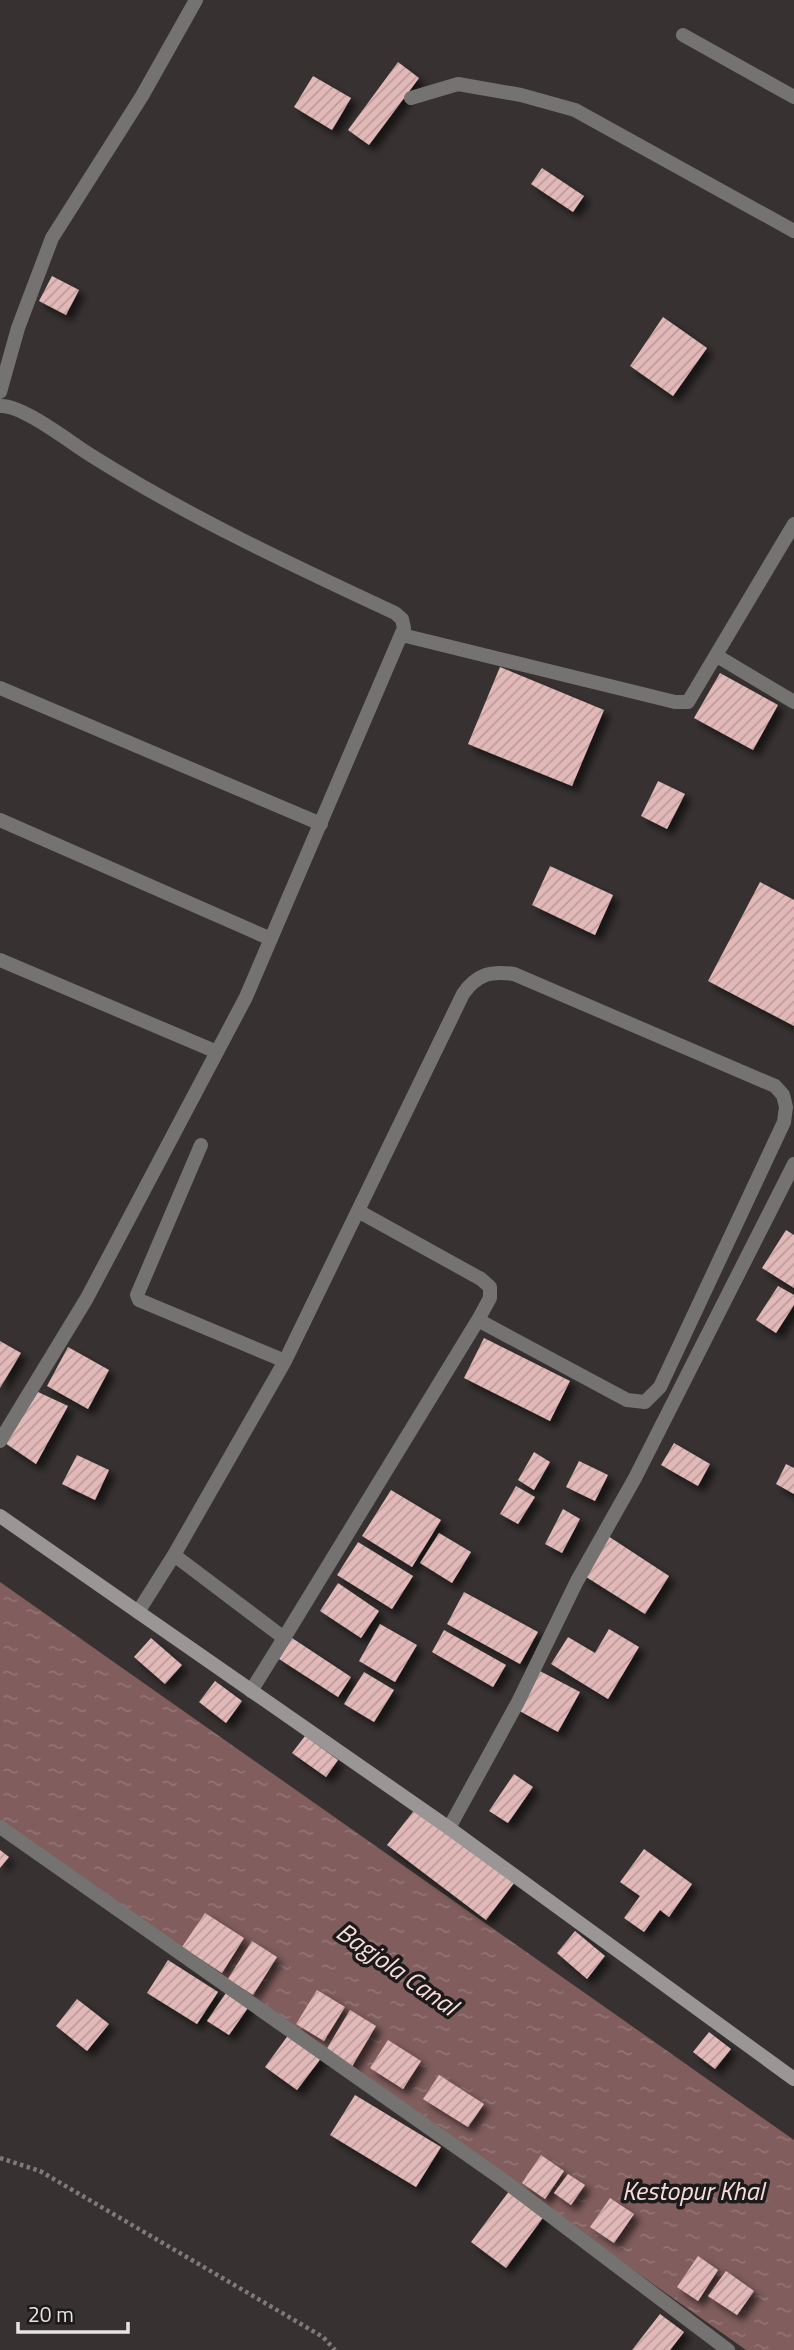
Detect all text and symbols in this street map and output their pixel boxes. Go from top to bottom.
water label: Bagjola Canal [329,1912,469,2027]
water label: Kestopur Khal [622,2171,768,2210]
scale bar [18,2290,128,2334]
text: 20 m [28,2298,74,2330]

